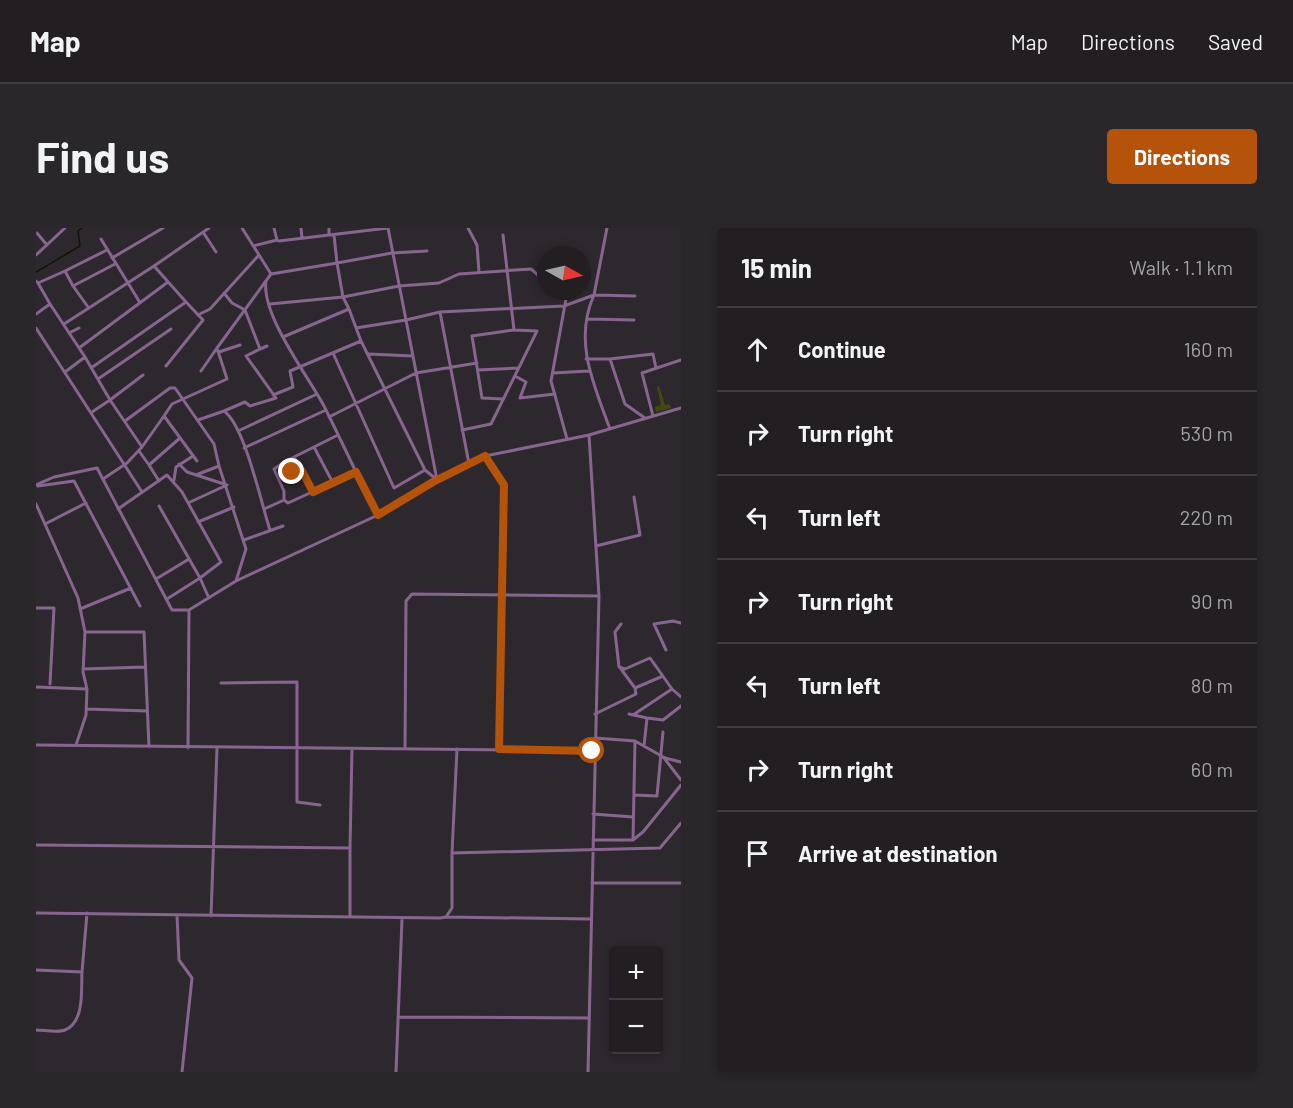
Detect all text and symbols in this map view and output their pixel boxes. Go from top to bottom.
text: Map [30,24,81,58]
text: Map [1011,29,1048,54]
text: Directions [1081,29,1175,54]
text: Saved [1208,29,1263,54]
button: Directions [1107,129,1257,184]
text: Find us [36,131,169,181]
north arrow [537,246,591,300]
text: 15 min [741,252,812,283]
text: Walk · 1.1 km [1129,255,1233,279]
icon: ahead [741,333,774,366]
text: Continue [798,336,886,362]
text: 160 m [1184,337,1233,361]
icon: right [741,417,774,450]
text: Turn right [798,420,893,446]
text: 530 m [1181,421,1233,445]
route end [278,458,304,484]
icon: left [741,501,774,534]
text: Turn left [798,504,881,530]
text: 220 m [1180,505,1233,529]
icon: right [741,585,774,618]
text: Turn right [798,588,893,614]
text: 90 m [1191,589,1233,613]
icon: left [741,669,774,702]
text: Turn left [798,672,881,698]
text: 80 m [1191,673,1233,697]
route start [578,737,604,763]
icon: right [741,753,774,786]
text: Turn right [798,756,893,782]
text: 60 m [1191,757,1233,781]
icon: arrive [741,837,774,870]
text: Arrive at destination [798,840,997,866]
map controls [609,946,663,1054]
button: + [609,946,663,1000]
button: − [609,1000,663,1054]

